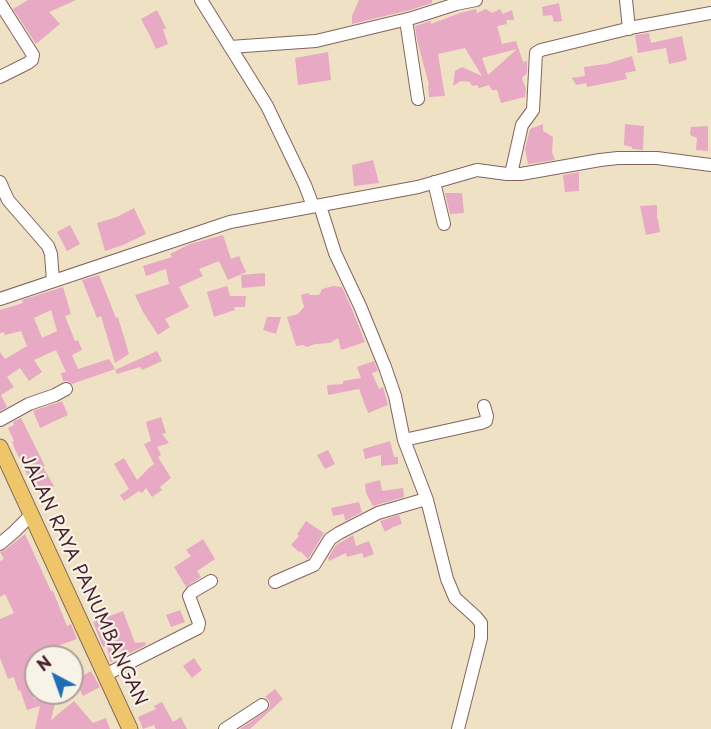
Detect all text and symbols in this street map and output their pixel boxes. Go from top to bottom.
street label: JALAN RAYA PANUMBANGAN [15,451,151,709]
north arrow [24,645,84,705]

